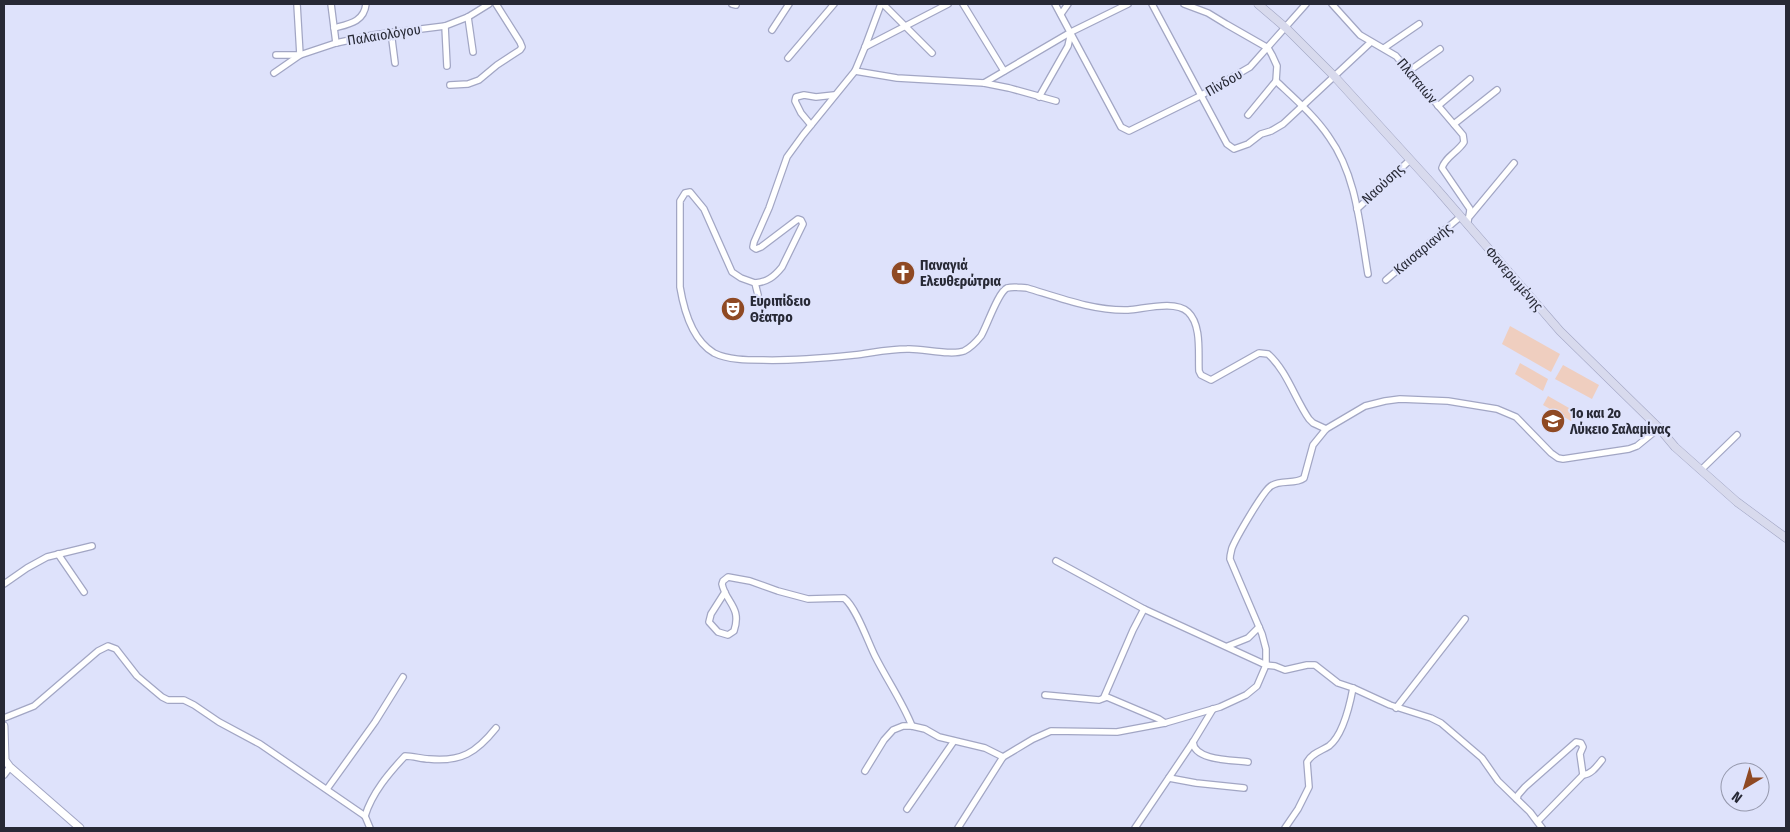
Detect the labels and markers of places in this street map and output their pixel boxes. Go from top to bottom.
place label: Παναγιά Ελευθερώτρια [920,257,1002,290]
church icon: Παναγιά Ελευθερώτρια [890,260,916,286]
place label: Ευριπίδειο Θέατρο [750,293,811,326]
theatre icon: Ευριπίδειο Θέατρο [720,296,746,322]
place label: 1ο και 2ο Λύκειο Σαλαμίνας [1569,405,1672,438]
school or university icon: 1ο και 2ο Λύκειο Σαλαμίνας [1540,408,1566,434]

